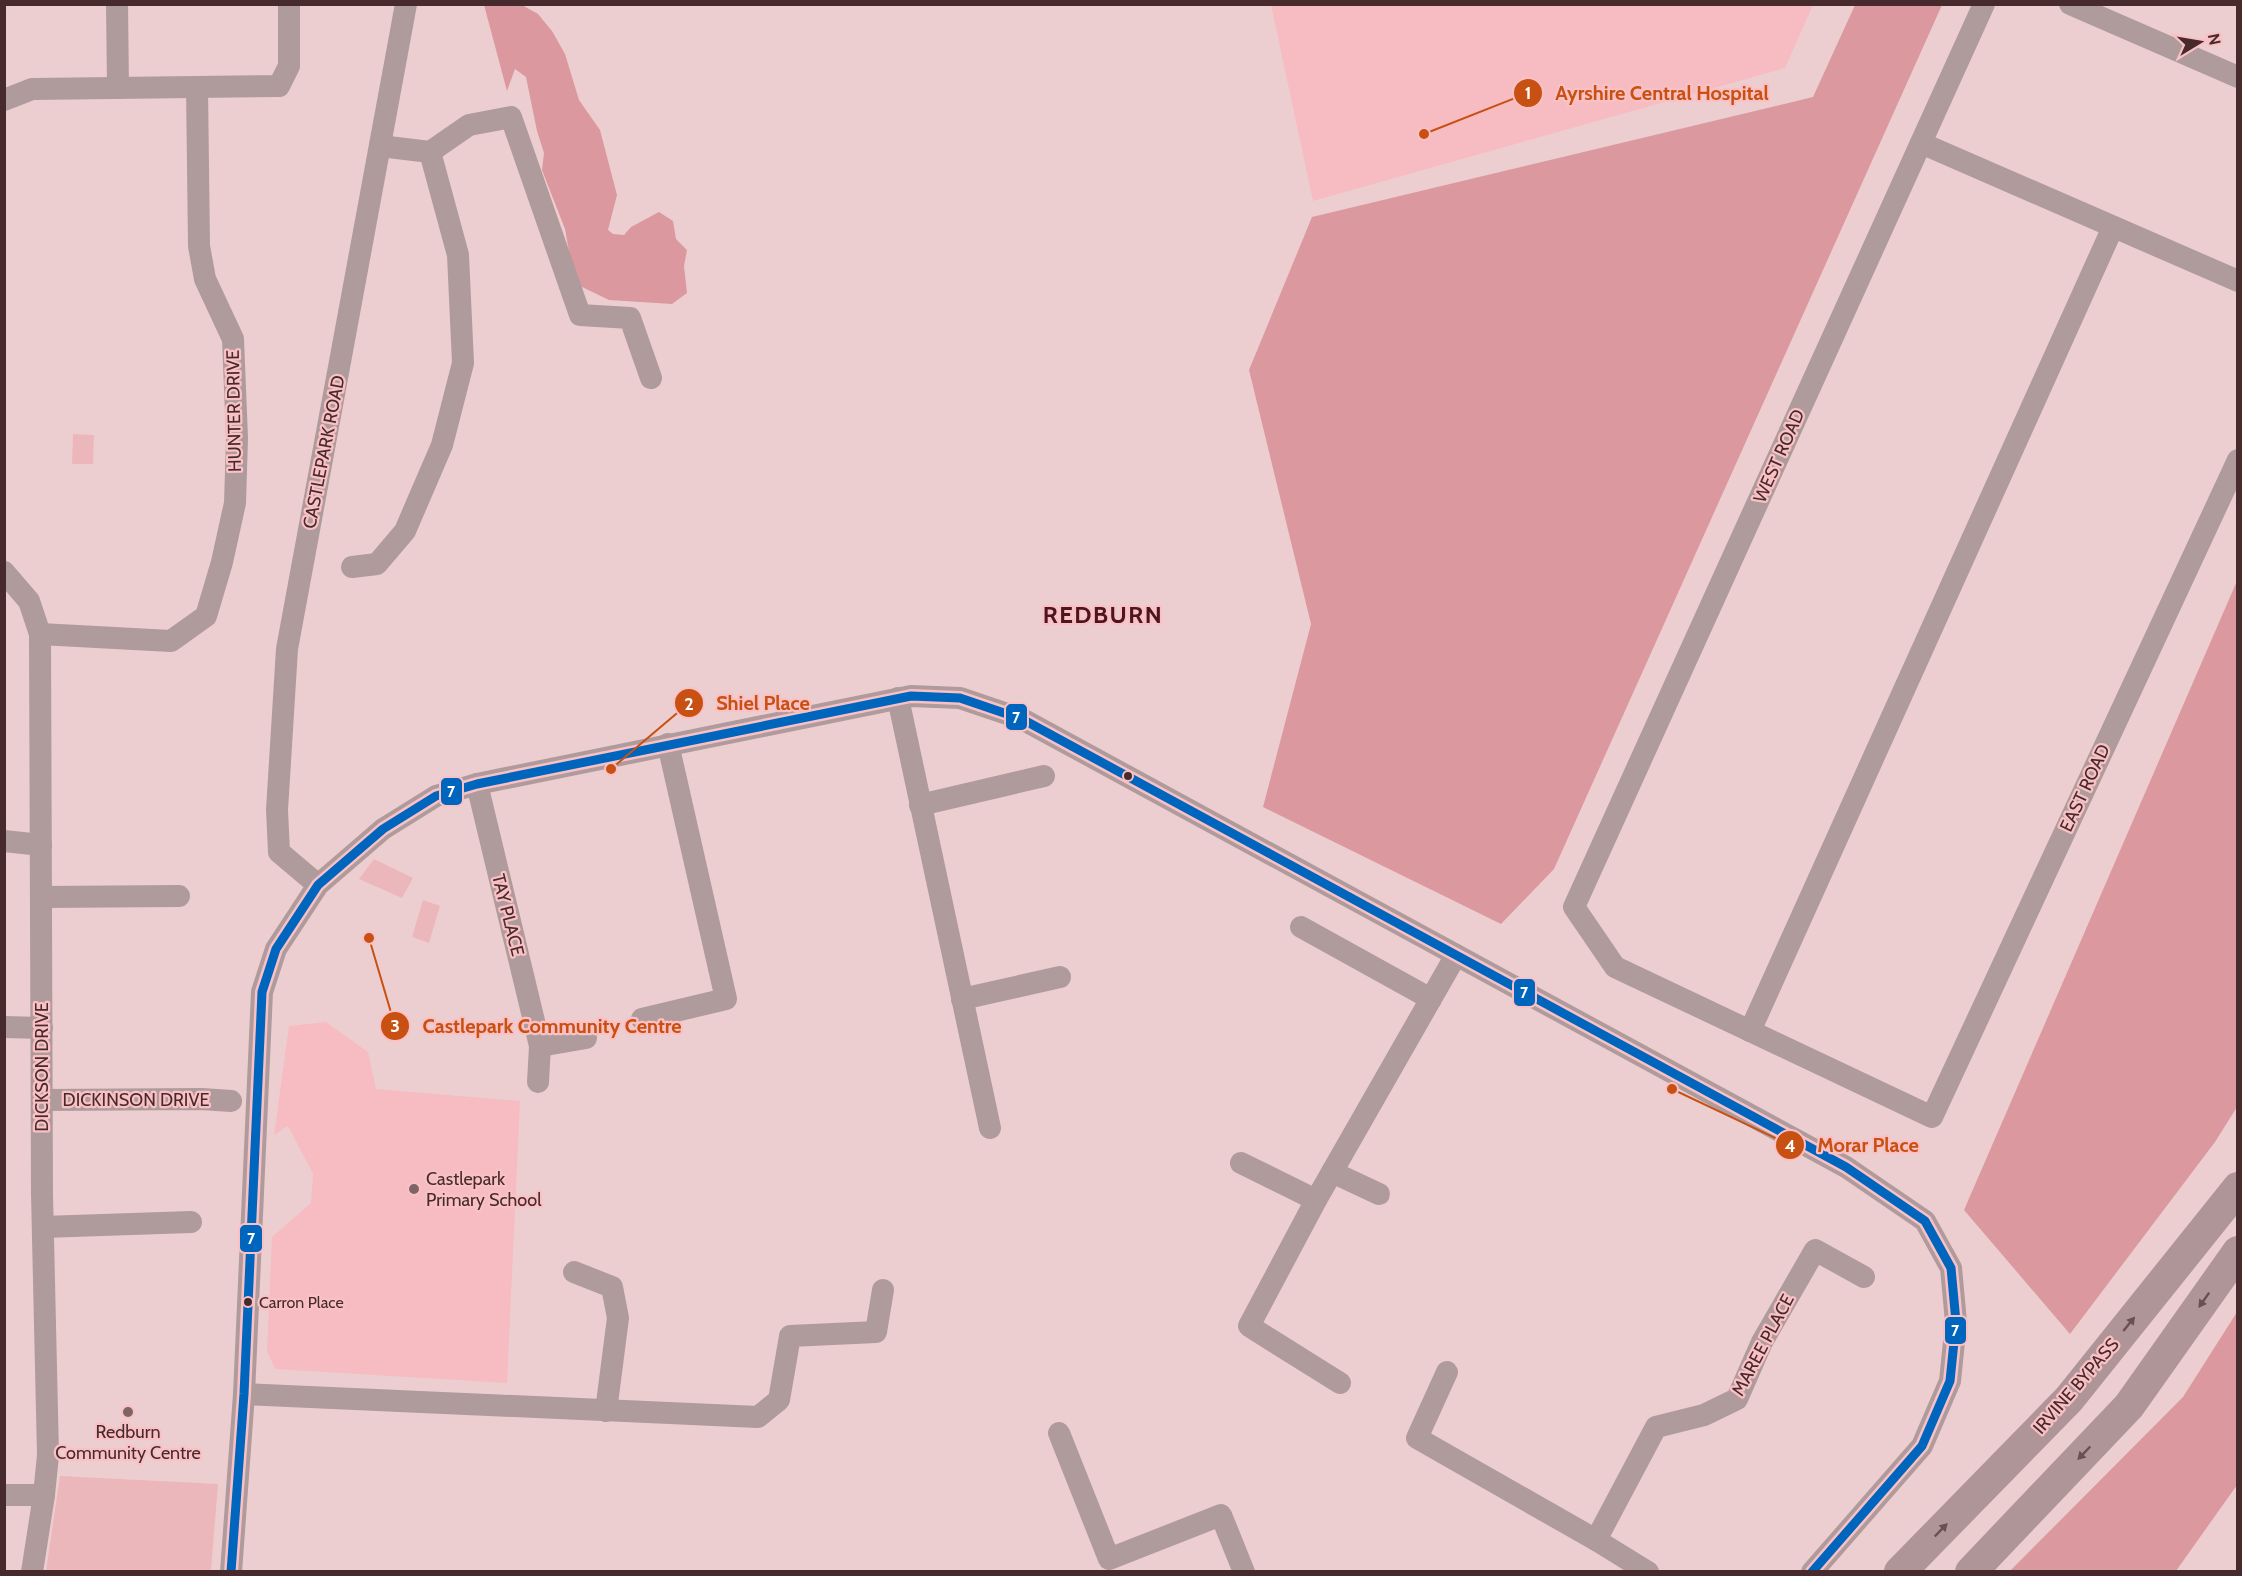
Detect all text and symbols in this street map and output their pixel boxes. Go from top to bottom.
north arrow [2170,12,2230,72]
text: N [2204,32,2225,47]
callout: Ayrshire Central Hospital [1513,74,1780,112]
text: Ayrshire Central Hospital [1555,81,1769,105]
text: 1 [1525,82,1531,104]
street label: HUNTER DRIVE [222,350,246,472]
street label: CASTLEPARK ROAD [298,373,350,531]
street label: WEST ROAD [1749,406,1809,506]
district label: REDBURN [1043,600,1163,629]
callout: Shiel Place [674,684,822,722]
text: Shiel Place [716,691,810,715]
text: 2 [684,693,694,715]
line badge: 7 [1005,703,1028,731]
text: 7 [1012,708,1021,727]
street label: EAST ROAD [2055,741,2115,835]
unlabelled marker [1122,770,1134,782]
line badge: 7 [440,777,463,806]
text: 7 [447,782,456,801]
street label: TAY PLACE [487,872,529,958]
line badge: 7 [1513,978,1536,1007]
text: 7 [1520,983,1529,1002]
street label: DICKSON DRIVE [31,1002,53,1132]
callout: Castlepark Community Centre [380,1007,693,1045]
text: Castlepark Community Centre [423,1014,682,1038]
text: 3 [390,1015,400,1037]
street label: DICKINSON DRIVE [63,1089,209,1111]
callout: Morar Place [1775,1126,1931,1164]
text: Morar Place [1817,1133,1919,1157]
text: 4 [1784,1135,1796,1157]
place label: Castlepark Primary School [426,1168,542,1211]
marker: Castlepark Primary School [407,1182,421,1196]
line badge: 7 [239,1224,263,1253]
text: 7 [247,1229,256,1248]
street label: MAREE PLACE [1727,1290,1799,1400]
one-way arrow [2198,1292,2210,1308]
place label: Carron Place [259,1293,344,1312]
marker: Carron Place [242,1296,254,1308]
line badge: 7 [1944,1316,1967,1345]
one-way arrow [2122,1316,2135,1332]
text: 7 [1951,1321,1960,1340]
street label: IRVINE BYPASS [2028,1334,2124,1438]
marker: Redburn Community Centre [121,1405,135,1419]
place label: Redburn Community Centre [55,1421,201,1464]
one-way arrow [2077,1446,2091,1460]
one-way arrow [1934,1522,1948,1537]

